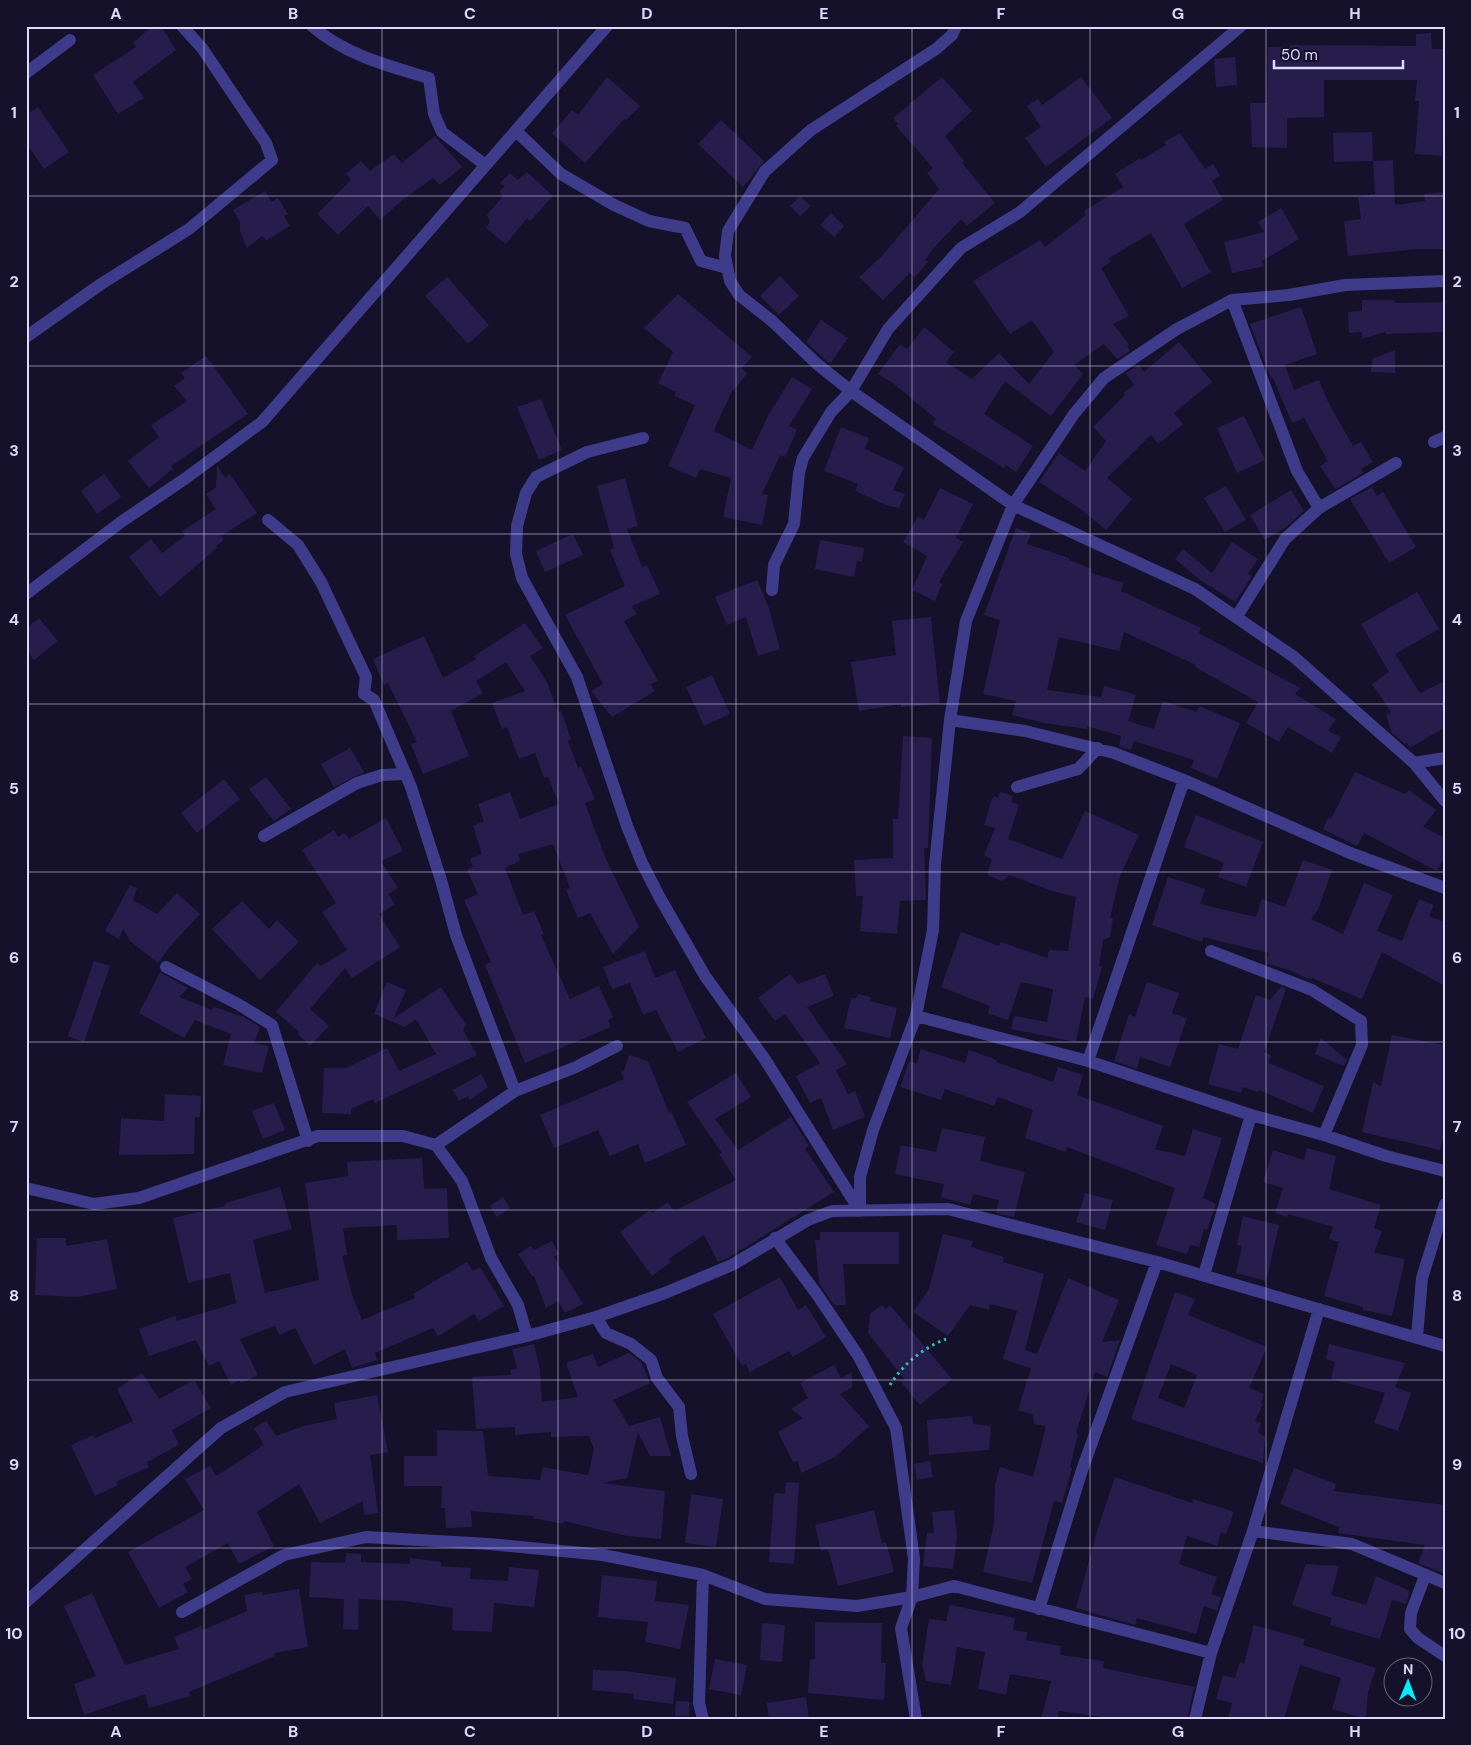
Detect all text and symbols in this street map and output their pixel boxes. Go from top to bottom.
text: A [110,3,122,24]
text: B [288,3,298,24]
text: C [464,3,476,24]
text: D [641,3,653,24]
text: E [819,3,829,24]
text: F [997,3,1006,24]
text: G [1172,3,1184,24]
text: H [1349,3,1361,24]
scale bar [1274,38,1402,70]
text: 50 m [1281,45,1318,65]
text: 1 [11,102,17,123]
text: 1 [1454,102,1460,123]
text: 2 [9,271,19,292]
text: 2 [1452,271,1462,292]
text: 3 [9,440,19,461]
text: 3 [1452,440,1462,461]
text: 4 [9,609,19,630]
text: 4 [1452,609,1462,630]
text: 5 [9,778,19,799]
text: 5 [1452,778,1462,799]
text: 6 [9,947,19,968]
text: 6 [1452,947,1462,968]
text: 7 [10,1116,19,1137]
text: 7 [1453,1116,1462,1137]
text: 8 [9,1285,19,1306]
text: 8 [1452,1285,1462,1306]
text: 9 [9,1454,19,1475]
text: 9 [1452,1454,1462,1475]
text: 10 [5,1623,23,1644]
text: 10 [1448,1623,1466,1644]
north arrow [1384,1658,1434,1708]
text: N [1403,1660,1413,1678]
text: A [110,1721,122,1742]
text: B [288,1721,298,1742]
text: C [464,1721,476,1742]
text: D [641,1721,653,1742]
text: E [819,1721,829,1742]
text: F [997,1721,1006,1742]
text: G [1172,1721,1184,1742]
text: H [1349,1721,1361,1742]

